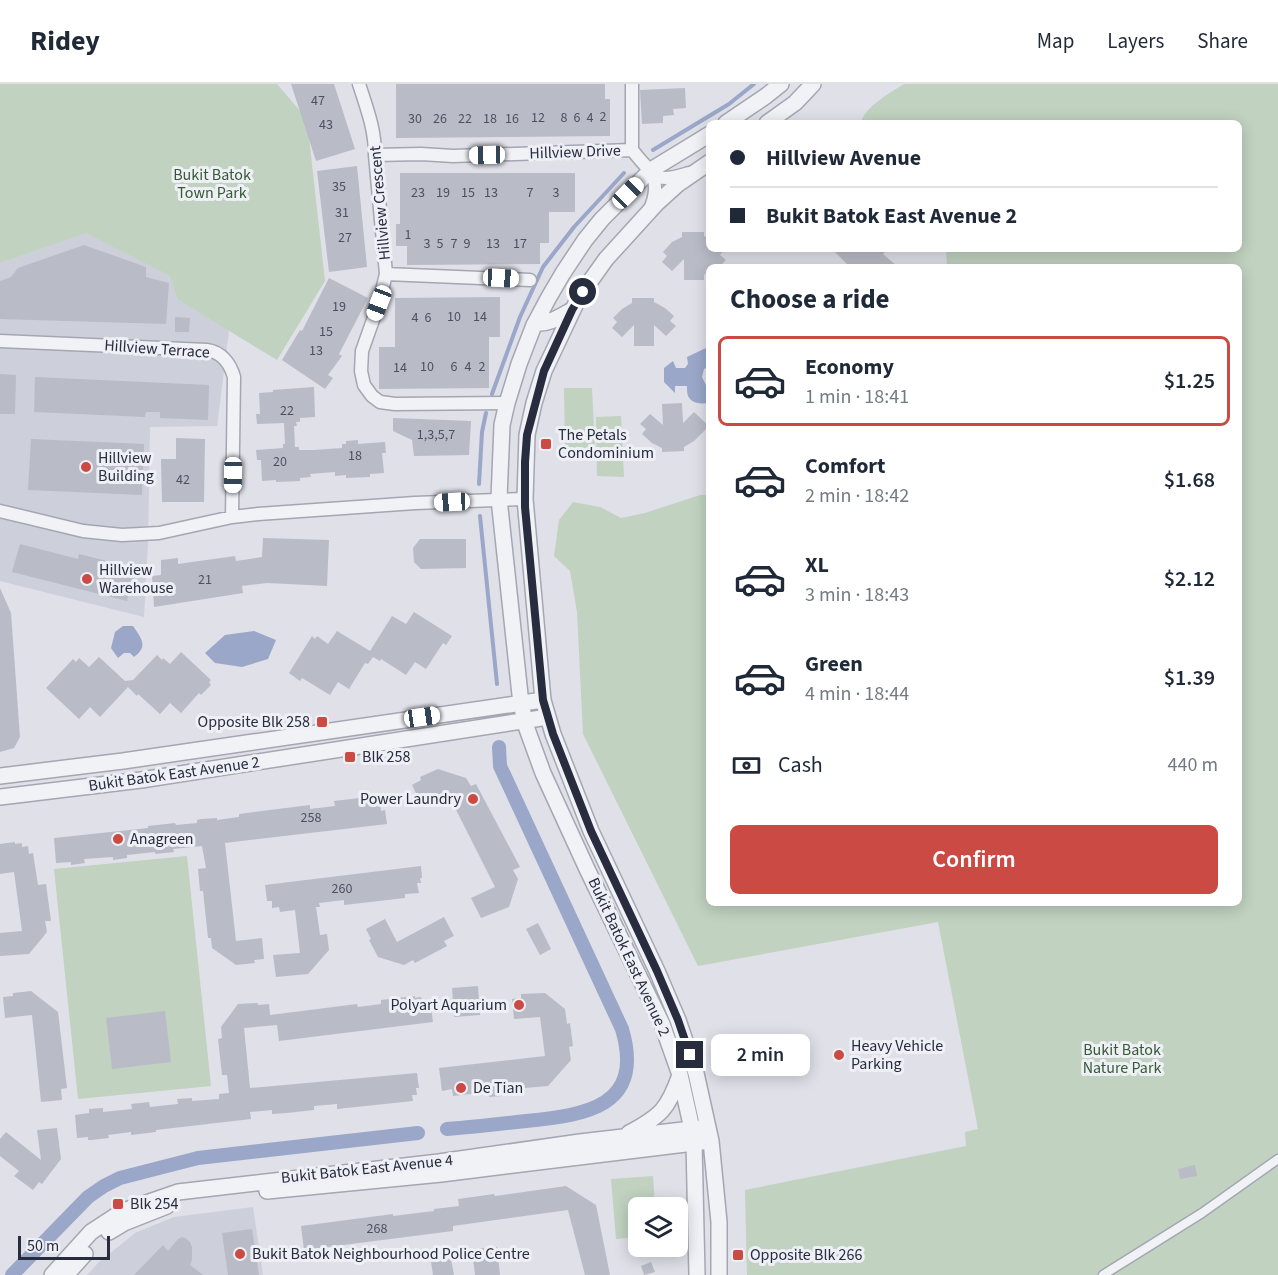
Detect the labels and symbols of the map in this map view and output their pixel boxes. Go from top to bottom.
house number: 47 [311,91,325,111]
house number: 2 [600,107,607,127]
house number: 12 [531,108,545,128]
house number: 8 [561,108,568,128]
house number: 6 [574,108,581,128]
house number: 4 [587,108,594,128]
house number: 30 [408,109,422,129]
house number: 26 [433,109,447,129]
house number: 22 [458,109,472,129]
house number: 18 [483,109,497,129]
house number: 16 [505,109,519,129]
house number: 43 [319,115,333,135]
street label: Hillview Drive [529,139,621,165]
street label: Hillview Crescent [364,144,396,261]
car [469,146,505,164]
park label: Bukit Batok Town Park [173,164,251,204]
car [609,174,647,212]
house number: 35 [332,177,346,197]
house number: 23 [411,183,425,203]
house number: 19 [436,183,450,203]
house number: 15 [461,183,475,203]
house number: 13 [484,183,498,203]
house number: 7 [527,183,534,203]
house number: 3 [553,183,560,203]
house number: 31 [335,203,349,223]
house number: 1 [405,225,412,245]
house number: 27 [338,228,352,248]
house number: 3 [424,234,431,254]
house number: 5 [437,234,444,254]
house number: 7 [451,234,458,254]
house number: 9 [464,234,471,254]
house number: 13 [486,234,500,254]
house number: 17 [513,234,527,254]
car [483,268,519,288]
route start [569,278,596,305]
car [364,283,394,323]
house number: 19 [332,297,346,317]
house number: 10 [447,307,461,327]
house number: 14 [473,307,487,327]
house number: 4 [412,308,419,328]
house number: 6 [425,308,432,328]
house number: 15 [319,322,333,342]
street label: Hillview Terrace [103,334,211,364]
house number: 13 [309,341,323,361]
house number: 10 [420,357,434,377]
house number: 6 [451,357,458,377]
house number: 4 [465,357,472,377]
house number: 2 [479,357,486,377]
house number: 14 [393,358,407,378]
house number: 22 [280,401,294,421]
place label: The Petals Condominium [558,424,654,464]
house number: 1,3,5,7 [417,425,455,445]
marker: The Petals Condominium [539,437,553,451]
house number: 18 [348,446,362,466]
place label: Hillview Building [98,447,154,487]
house number: 20 [273,452,287,472]
car [224,457,242,493]
marker: Hillview Building [79,460,93,474]
house number: 42 [176,470,190,490]
car [434,492,470,512]
place label: Hillview Warehouse [99,559,173,599]
house number: 21 [198,570,212,590]
marker: Hillview Warehouse [80,572,94,586]
car [403,706,441,728]
place label: Opposite Blk 258 [198,711,310,733]
marker: Opposite Blk 258 [315,715,329,729]
place label: Blk 258 [362,746,411,768]
marker: Blk 258 [343,750,357,764]
street label: Bukit Batok East Avenue 2 [87,751,261,797]
place label: Power Laundry [360,788,462,810]
marker: Power Laundry [466,792,480,806]
house number: 258 [301,808,321,828]
place label: Anagreen [130,828,194,850]
marker: Anagreen [111,832,125,846]
street label: Bukit Batok East Avenue 2 [583,874,675,1040]
house number: 260 [332,879,352,899]
place label: Polyart Aquarium [390,994,507,1016]
marker: Polyart Aquarium [512,998,526,1012]
callout: 2 min [711,1034,810,1076]
place label: Heavy Vehicle Parking [851,1035,943,1075]
park label: Bukit Batok Nature Park [1083,1039,1161,1079]
route end [676,1041,703,1068]
marker: Heavy Vehicle Parking [832,1048,846,1062]
place label: De Tian [473,1077,523,1099]
marker: De Tian [454,1081,468,1095]
street label: Bukit Batok East Avenue 4 [280,1149,454,1189]
place label: Blk 254 [130,1193,179,1215]
marker: Blk 254 [111,1197,125,1211]
house number: 268 [367,1219,387,1239]
scale bar [18,1233,110,1260]
place label: Bukit Batok Neighbourhood Police Centre [252,1243,530,1265]
place label: Opposite Blk 266 [750,1244,862,1266]
marker: Bukit Batok Neighbourhood Police Centre [233,1247,247,1261]
marker: Opposite Blk 266 [731,1248,745,1262]

